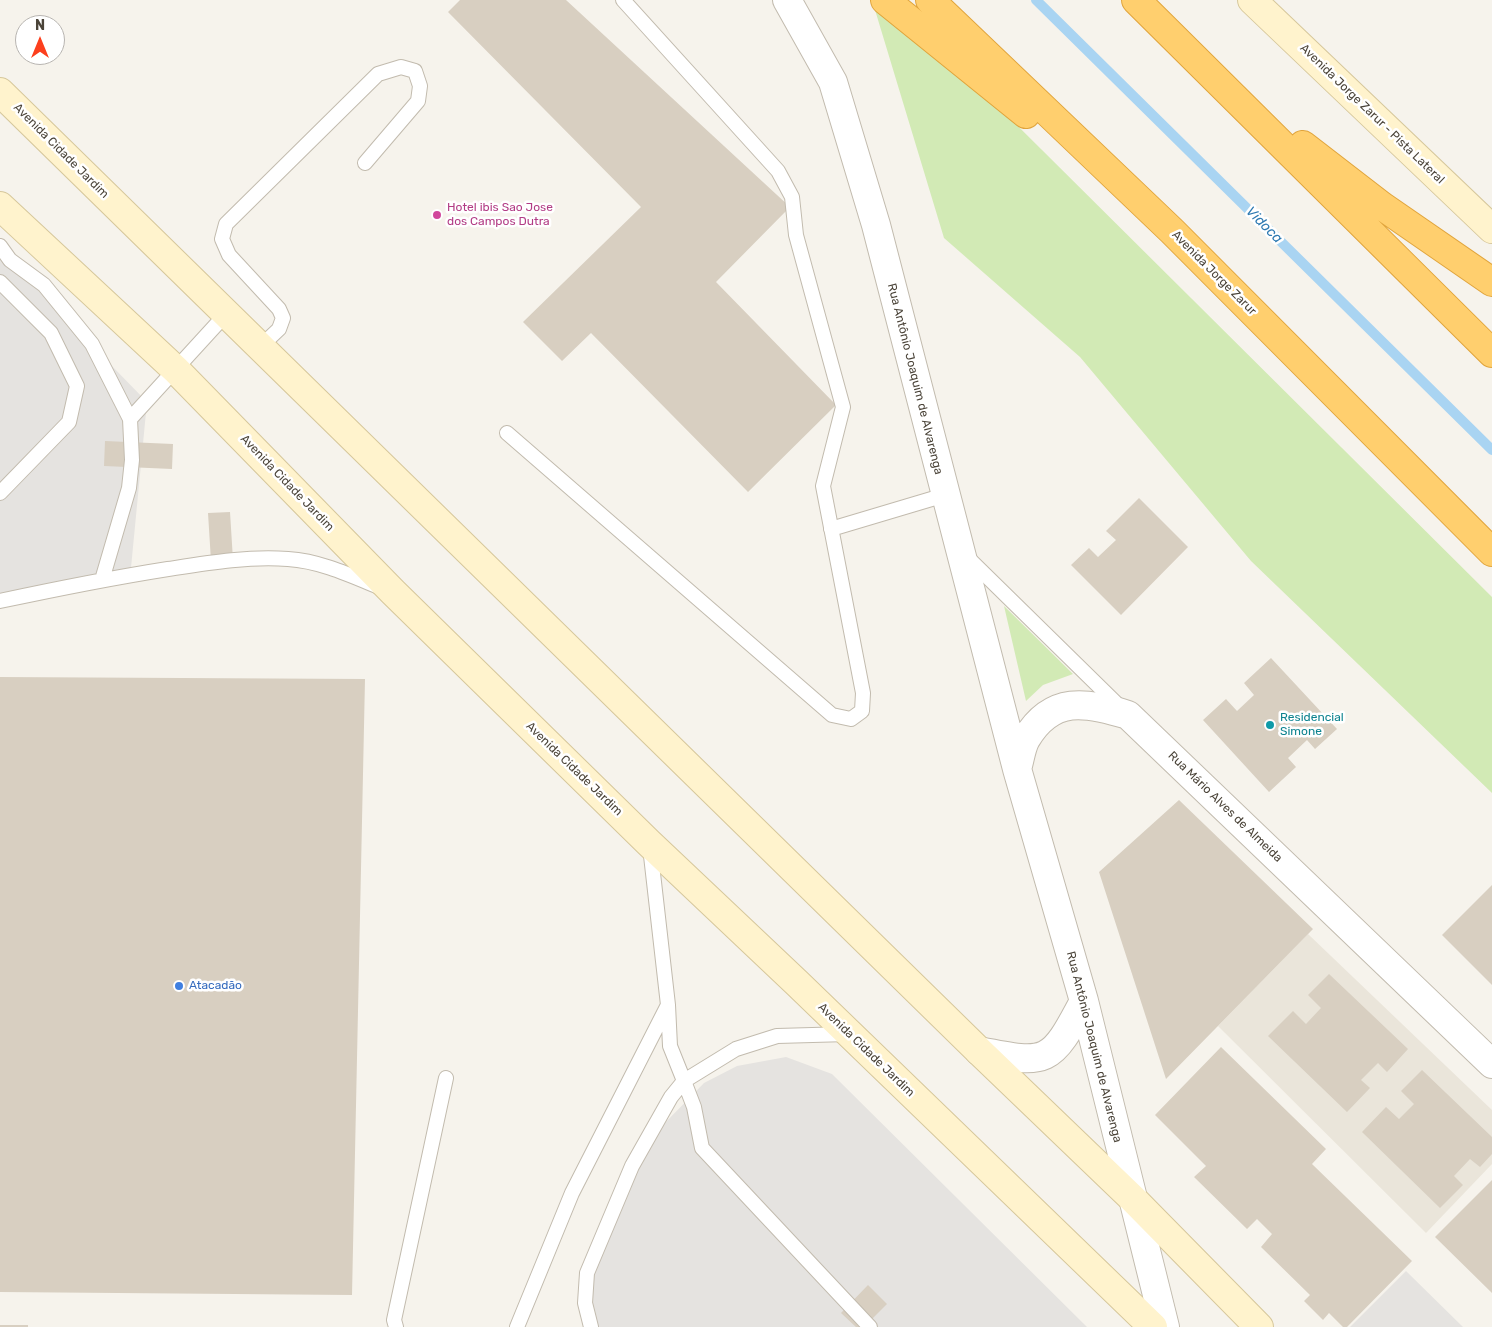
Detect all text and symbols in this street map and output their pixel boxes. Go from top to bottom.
north arrow [15,15,65,65]
text: N [35,17,45,34]
street label: Avenida Jorge Zarur - Pista Lateral [1297,41,1447,187]
street label: Avenida Cidade Jardim [10,100,112,202]
place label: Hotel ibis Sao Jose dos Campos Dutra [447,201,553,229]
water label: Vidoca [1242,203,1286,247]
marker: Hotel ibis Sao Jose dos Campos Dutra [431,209,443,221]
street label: Avenida Jorge Zarur [1169,228,1259,318]
street label: Rua Antônio Joaquim de Alvarenga [884,282,946,476]
street label: Avenida Cidade Jardim [237,432,337,534]
place label: Residencial Simone [1280,711,1344,739]
street label: Avenida Cidade Jardim [523,719,625,819]
marker: Residencial Simone [1264,719,1276,731]
street label: Rua Mário Alves de Almeida [1165,749,1285,865]
street label: Rua Antônio Joaquim de Alvarenga [1063,950,1125,1144]
place label: Atacadão [189,979,242,993]
marker: Atacadão [173,980,185,992]
street label: Avenida Cidade Jardim [815,1000,917,1100]

